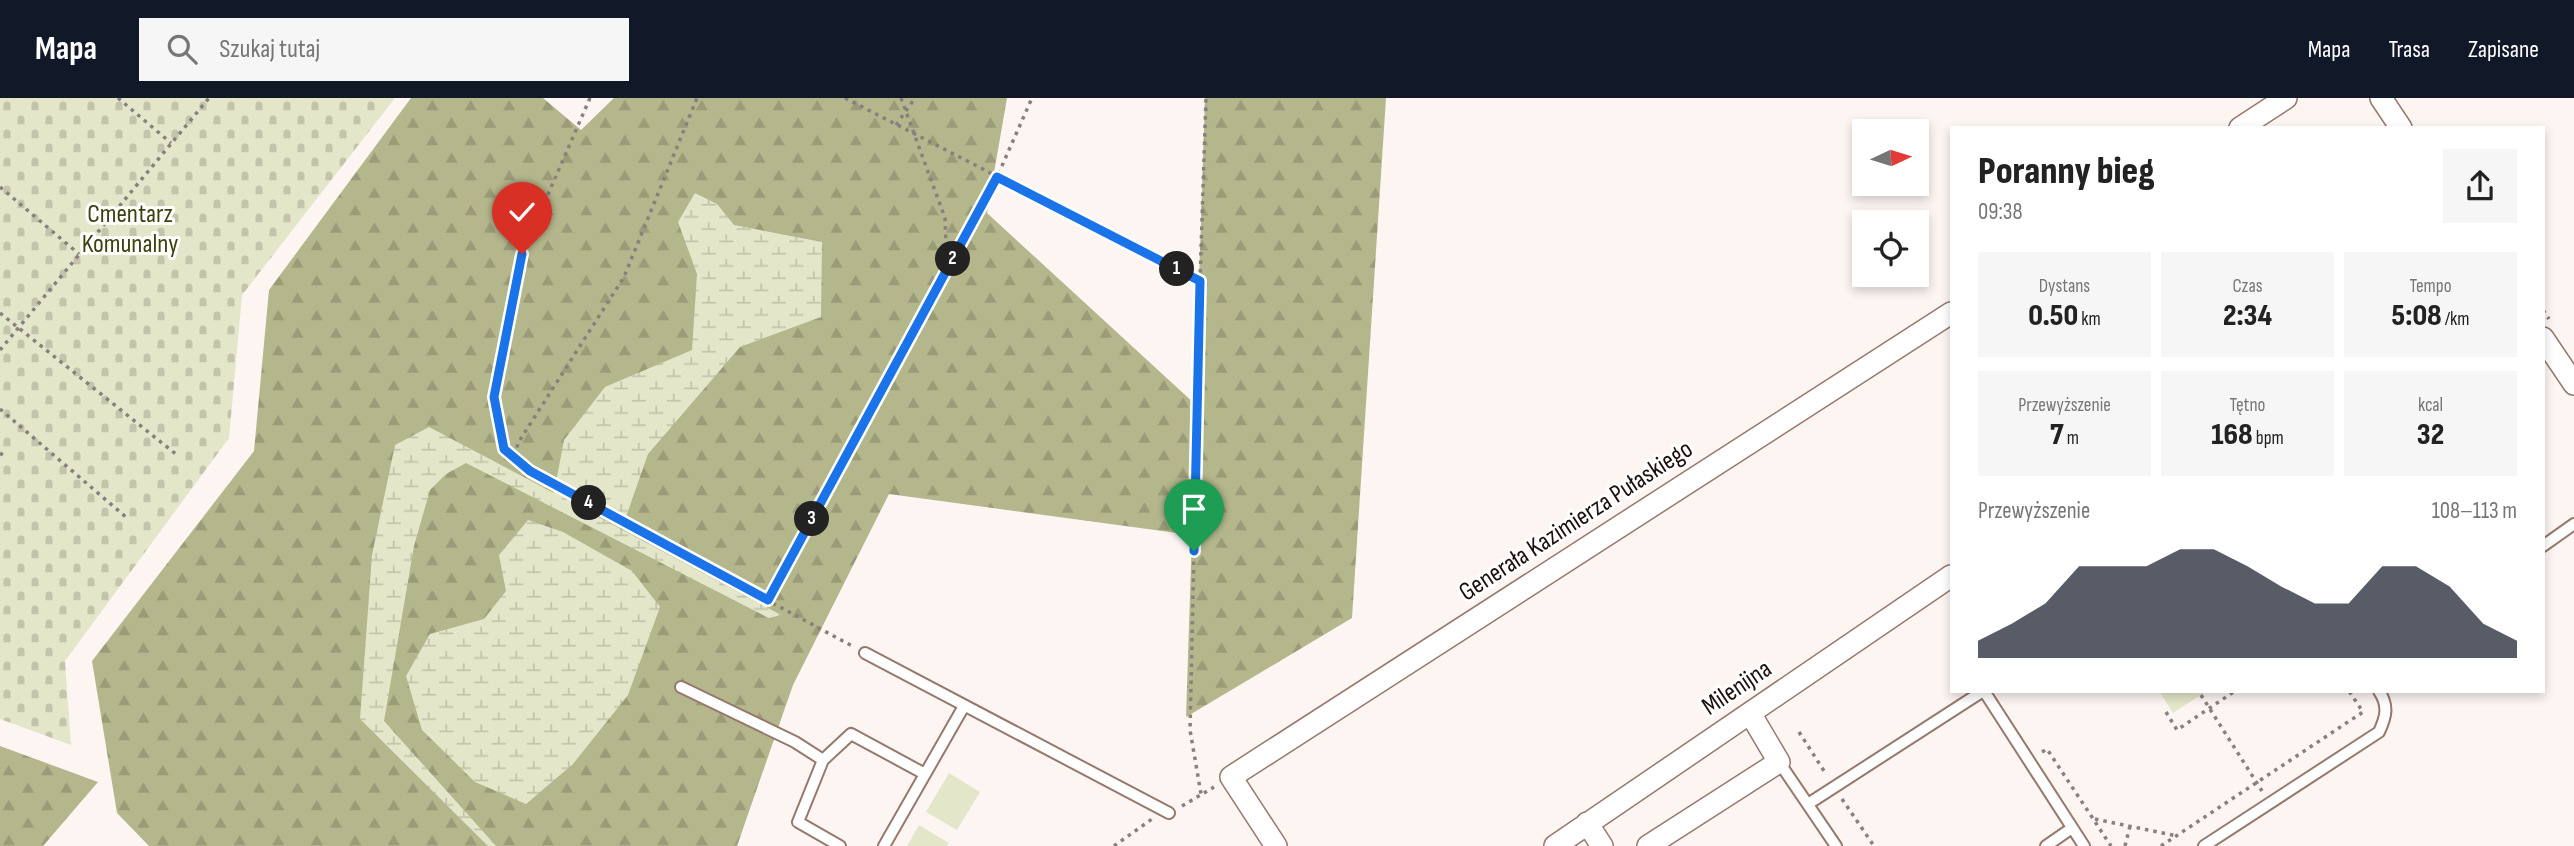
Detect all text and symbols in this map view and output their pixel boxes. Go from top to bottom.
search box [139,18,629,81]
text: Mapa [35,29,97,69]
icon: search [163,30,201,68]
text: Szukaj tutaj [219,34,320,65]
text: Mapa [2308,35,2351,64]
text: Trasa [2389,35,2430,64]
text: Zapisane [2468,35,2539,64]
north arrow [1852,119,1928,196]
map controls [1852,119,1929,287]
text: Poranny bieg [1978,149,2155,194]
button: share [2443,149,2517,223]
pin [492,182,552,254]
icon: check [503,193,541,231]
text: 09:38 [1978,198,2023,226]
park label: Cmentarz Komunalny [82,199,178,260]
button: locate [1852,210,1929,287]
pin: 2 [936,242,970,276]
text: 2 [948,247,957,270]
pin: 1 [1160,252,1194,286]
text: 1 [1173,257,1180,280]
text: Dystans [2039,275,2090,298]
text: Czas [2232,275,2263,298]
text: Tempo [2409,275,2452,298]
text: 0.50 [2028,298,2078,334]
text: 2:34 [2223,298,2272,334]
text: 5:08 [2392,298,2442,334]
text: km [2078,308,2101,331]
text: /km [2442,308,2469,331]
text: Przewyższenie [2018,394,2111,417]
text: Tętno [2230,394,2265,417]
text: kcal [2418,394,2443,417]
text: 7 [2050,417,2064,453]
text: 168 [2211,417,2253,453]
text: 32 [2417,417,2444,453]
text: m [2064,427,2079,450]
text: bpm [2253,427,2284,450]
street label: Generała Kazimierza Pułaskiego [1453,434,1699,608]
pin [1164,479,1224,551]
pin: 4 [572,486,606,520]
icon: arrive [1175,490,1213,528]
text: 4 [584,491,593,514]
text: Przewyższenie [1978,497,2090,525]
text: 108–113 m [2432,497,2517,525]
pin: 3 [794,502,830,536]
text: 3 [807,507,816,530]
street label: Milenijna [1696,654,1778,722]

